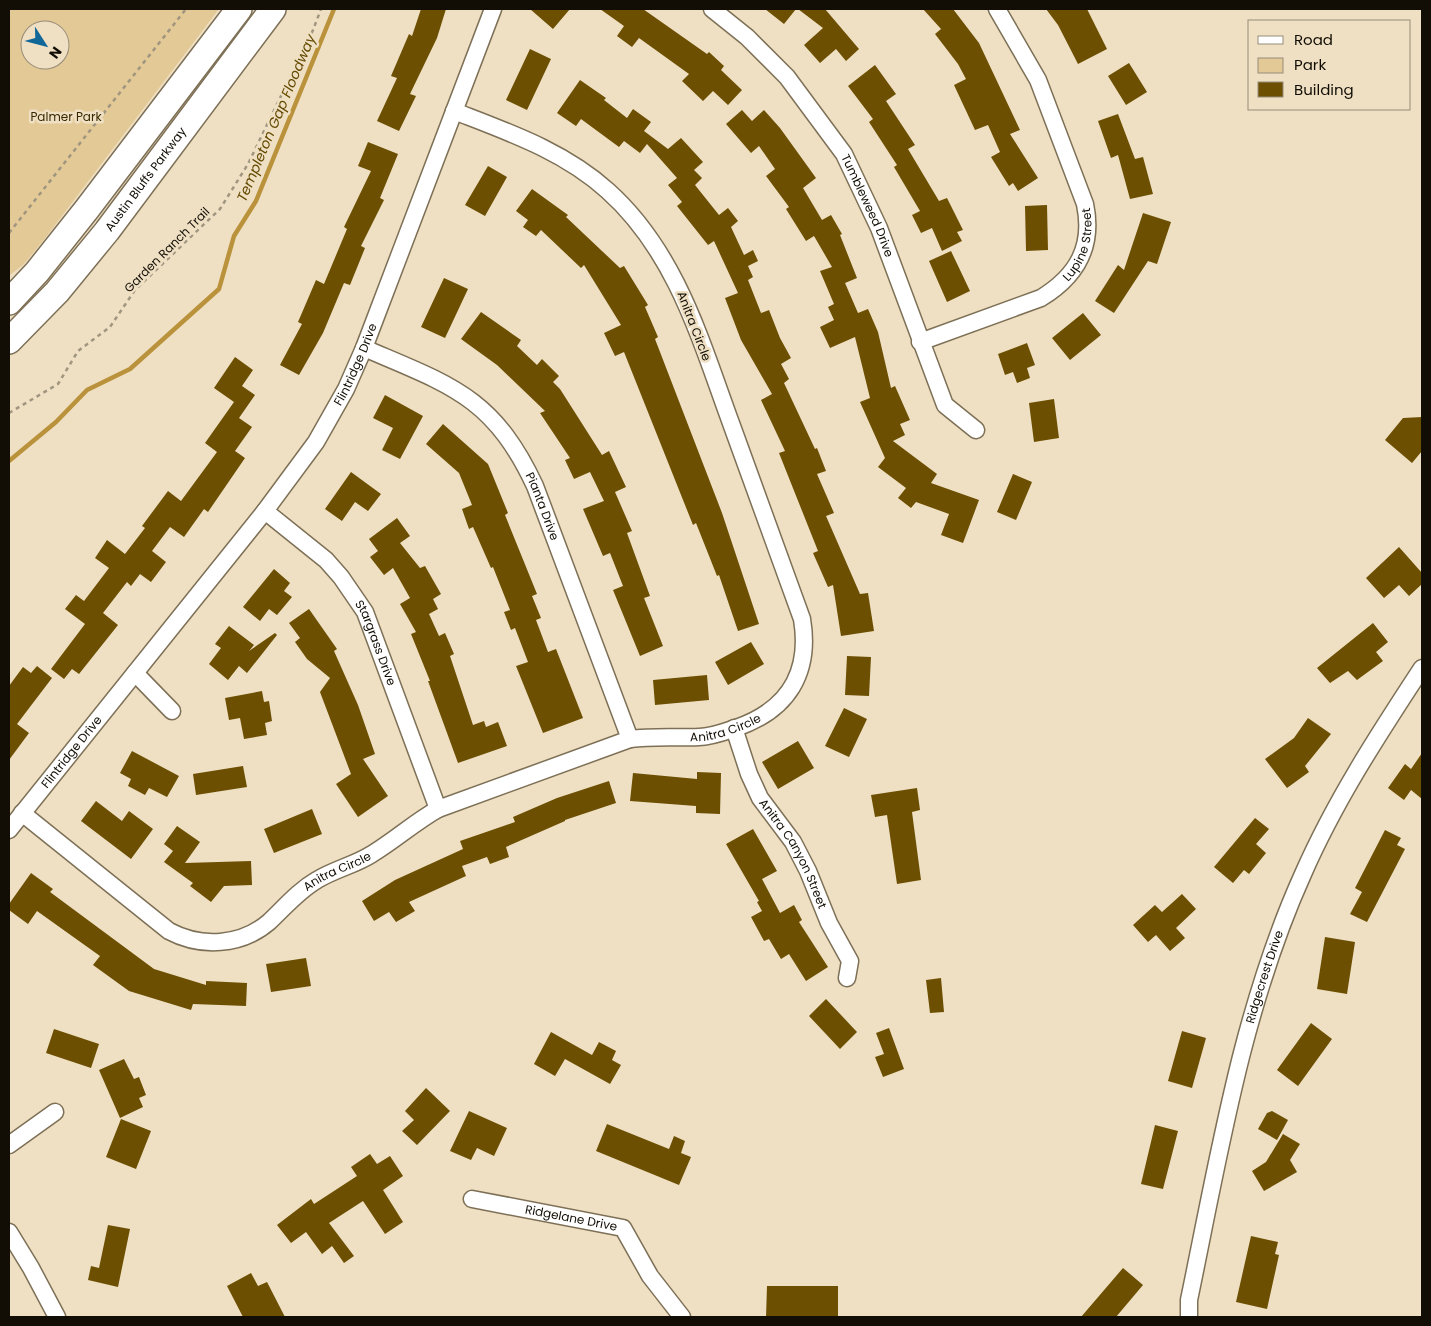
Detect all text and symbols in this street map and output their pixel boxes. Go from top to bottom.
north arrow [20,20,70,70]
legend [1248,20,1411,110]
text: Road [1294,29,1333,50]
water label: Templeton Gap Floodway [232,30,321,205]
text: N [44,43,67,63]
text: Park [1294,54,1326,75]
text: Building [1294,79,1354,100]
park label: Palmer Park [30,108,102,125]
street label: Austin Bluffs Parkway [101,123,190,235]
street label: Tumbleweed Drive [837,151,898,259]
street label: Garden Ranch Trail [120,203,213,296]
street label: Lupine Street [1059,207,1095,285]
street label: Anitra Circle [673,289,716,363]
street label: Flintridge Drive [329,321,381,409]
street label: Pianta Drive [522,469,564,543]
street label: Stargrass Drive [351,596,401,688]
street label: Anitra Circle [690,709,764,745]
street label: Flintridge Drive [37,712,106,792]
street label: Anitra Canyon Street [755,795,831,911]
street label: Anitra Circle [299,847,374,895]
street label: Ridgecrest Drive [1241,928,1287,1025]
street label: Ridgelane Drive [524,1200,619,1235]

